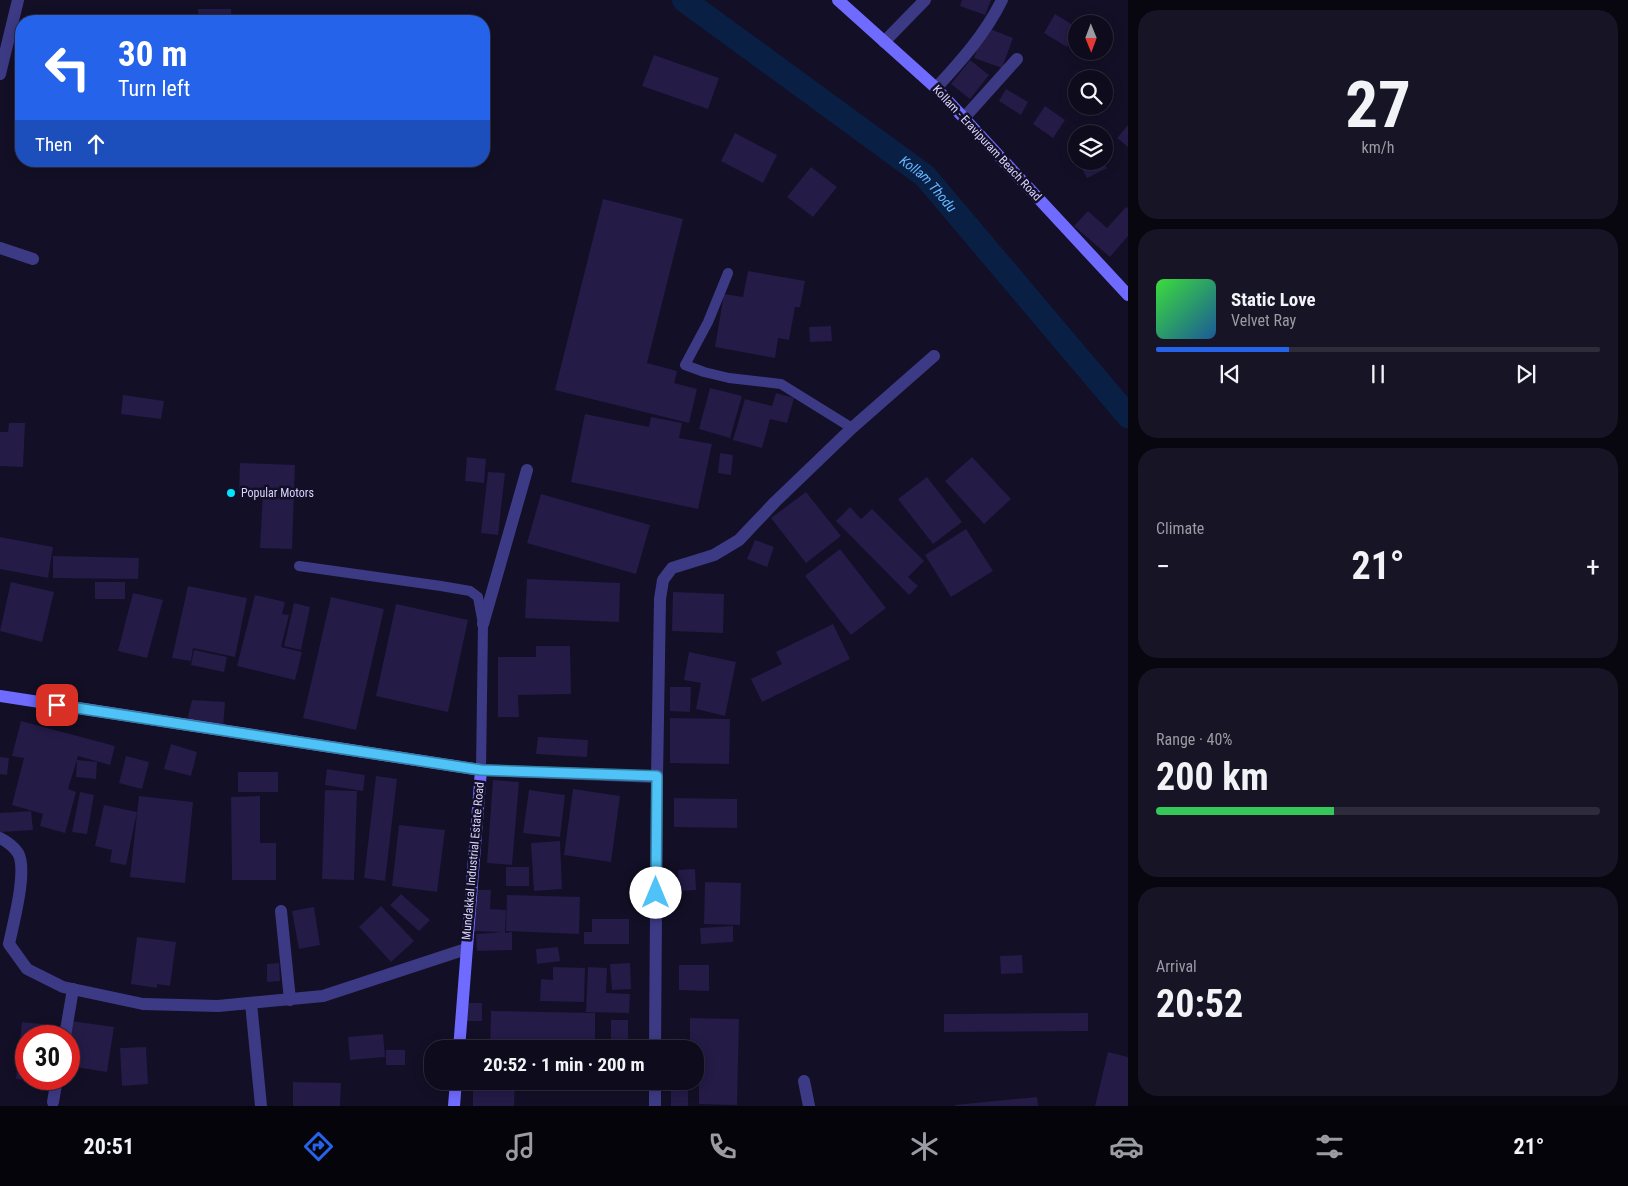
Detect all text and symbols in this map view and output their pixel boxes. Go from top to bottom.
north arrow [1068,15,1112,60]
map controls [1068,15,1113,170]
text: 30 m [118,34,187,75]
icon: left [35,35,100,100]
text: 27 [1345,67,1411,143]
button: search [1068,70,1113,115]
text: Turn left [118,76,190,101]
street label: Kollam - Eravipuram Beach Road [930,82,1044,204]
button: layers [1068,125,1113,170]
icon: ahead [82,130,110,158]
text: Then [35,133,72,156]
text: km/h [1362,138,1394,157]
water label: Kollam Thodu [897,152,960,215]
text: Static Love [1231,288,1316,311]
text: Velvet Ray [1231,311,1296,330]
icon: previous [1216,360,1244,388]
icon: pause [1364,360,1392,388]
icon: next [1512,360,1540,388]
place label: Popular Motors [241,486,314,500]
marker: Popular Motors [225,487,237,499]
text: Climate [1156,519,1204,538]
text: 21° [1351,544,1405,588]
text: − [1156,550,1170,583]
text: + [1586,550,1600,583]
pin [36,684,78,726]
icon: arrive [43,691,71,719]
text: Range · 40% [1156,730,1232,749]
text: 200 km [1156,755,1269,799]
street label: Mundakkal Industrial Estate Road [459,781,487,941]
position arrow [629,866,681,918]
text: Arrival [1156,957,1197,976]
text: 20:52 [1156,982,1243,1026]
speed limit sign: 30 [15,1025,80,1090]
text: 20:52 · 1 min · 200 m [483,1053,645,1076]
icon: directions [301,1129,336,1164]
icon: music [503,1129,538,1164]
icon: phone [705,1129,740,1164]
icon: climate [907,1129,942,1164]
icon: car [1109,1129,1144,1164]
icon: filters [1312,1129,1347,1164]
text: 20:51 [84,1134,134,1159]
text: 21° [1514,1134,1544,1159]

